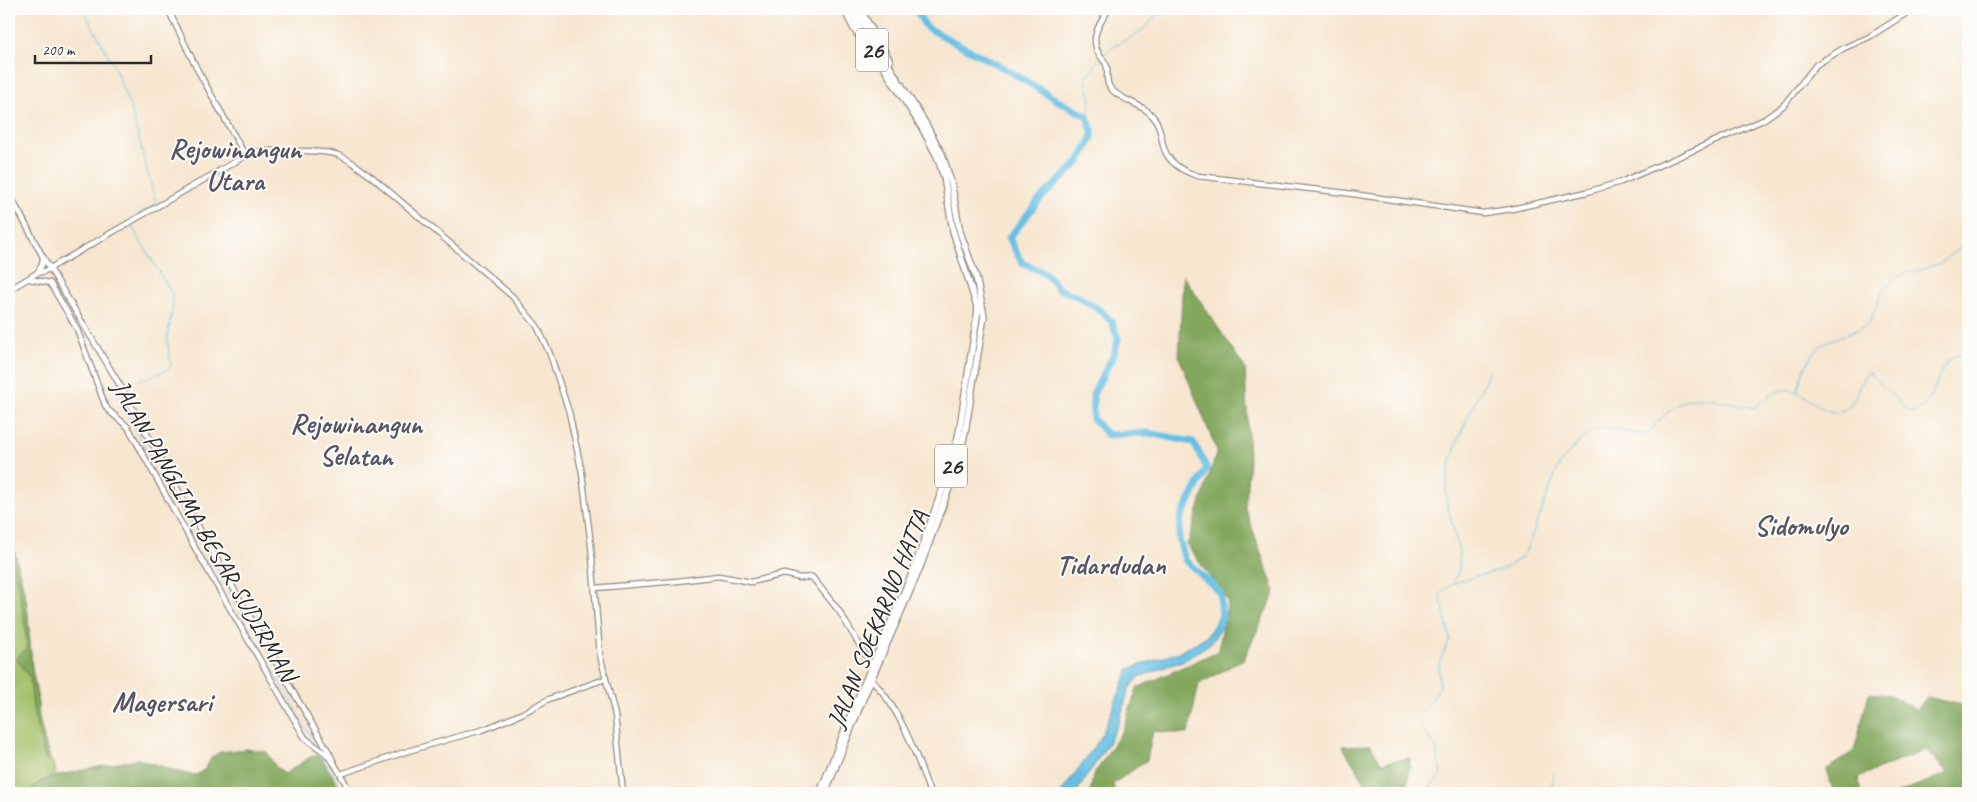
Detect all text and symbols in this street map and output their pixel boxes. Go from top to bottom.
road number: 26 [856,28,888,72]
scale bar [35,32,151,64]
text: 200 m [42,41,76,60]
district label: Rejowinangun Utara [169,131,303,198]
street label: JALAN PANGLIMA BESAR SUDIRMAN [104,373,306,690]
district label: Rejowinangun Selatan [290,406,424,473]
road number: 26 [935,444,967,488]
street label: JALAN SOEKARNO HATTA [819,506,936,734]
district label: Sidomulyo [1754,508,1850,543]
district label: Tidardudan [1056,547,1167,582]
district label: Magersari [112,684,215,719]

